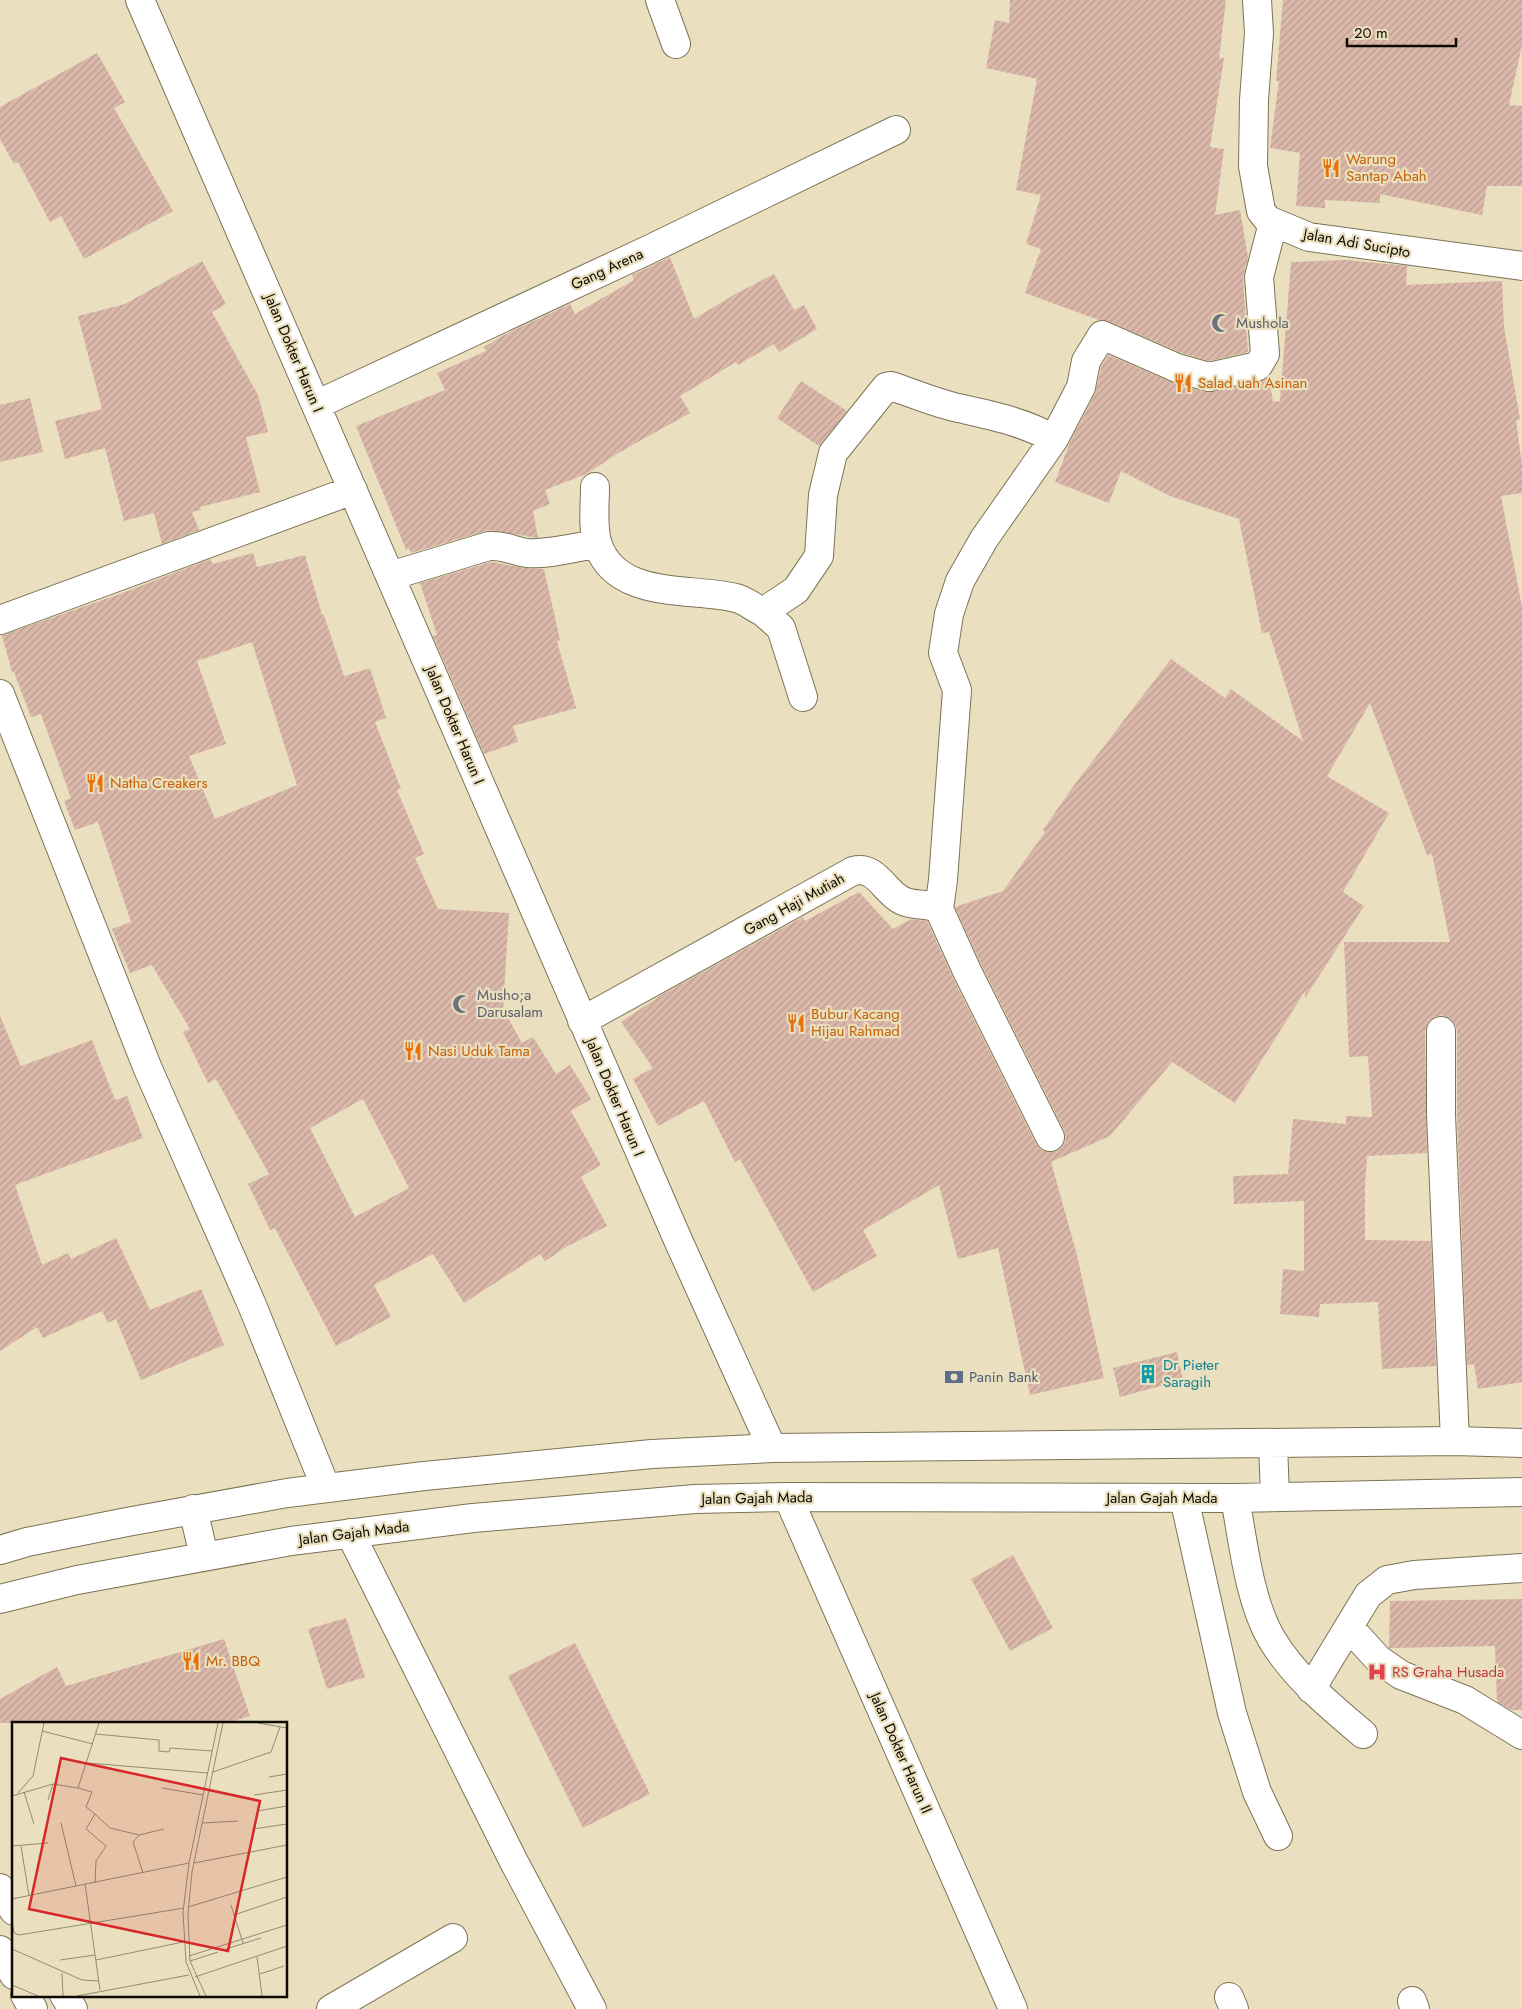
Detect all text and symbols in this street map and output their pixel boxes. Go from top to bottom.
scale bar [1347,15,1456,47]
text: 20 m [1354,22,1388,44]
place label: Warung Santap Abah [1346,148,1427,187]
restaurant icon: Warung Santap Abah [1320,157,1342,179]
street label: Jalan Adi Sucipto [1300,222,1412,263]
street label: Gang Arena [567,243,647,295]
street label: Jalan Dokter Harun I [258,288,329,416]
mosque icon: Mushola [1210,312,1232,334]
place label: Mushola [1236,312,1289,334]
restaurant icon: Salad uah Asinan [1172,372,1194,394]
place label: Salad uah Asinan [1198,372,1307,394]
street label: Jalan Dokter Harun I [419,660,490,788]
restaurant icon: Natha Creakers [84,772,106,794]
place label: Natha Creakers [110,772,207,794]
street label: Gang Haji Mutiah [739,867,849,941]
place label: Musho;a Darusalam [477,984,543,1023]
mosque icon: Musho;a Darusalam [451,993,473,1015]
place label: Bubur Kacang Hijau Rahmad [811,1003,900,1042]
restaurant icon: Bubur Kacang Hijau Rahmad [785,1012,807,1034]
street label: Jalan Dokter Harun I [579,1032,650,1160]
restaurant icon: Nasi Uduk Tama [402,1040,424,1062]
place label: Nasi Uduk Tama [428,1040,530,1062]
place label: Dr Pieter Saragih [1163,1354,1220,1393]
building icon: Dr Pieter Saragih [1137,1363,1159,1385]
bank icon: Panin Bank [943,1366,965,1388]
place label: Panin Bank [969,1366,1039,1388]
street label: Jalan Gajah Mada [699,1486,813,1510]
street label: Jalan Gajah Mada [1104,1487,1218,1509]
street label: Jalan Gajah Mada [296,1515,411,1551]
restaurant icon: Mr. BBQ [180,1650,202,1672]
place label: Mr. BBQ [206,1650,260,1672]
hospital icon: RS Graha Husada [1366,1661,1388,1683]
place label: RS Graha Husada [1392,1661,1504,1683]
street label: Jalan Dokter Harun II [864,1687,938,1817]
inset map [12,1722,288,1996]

